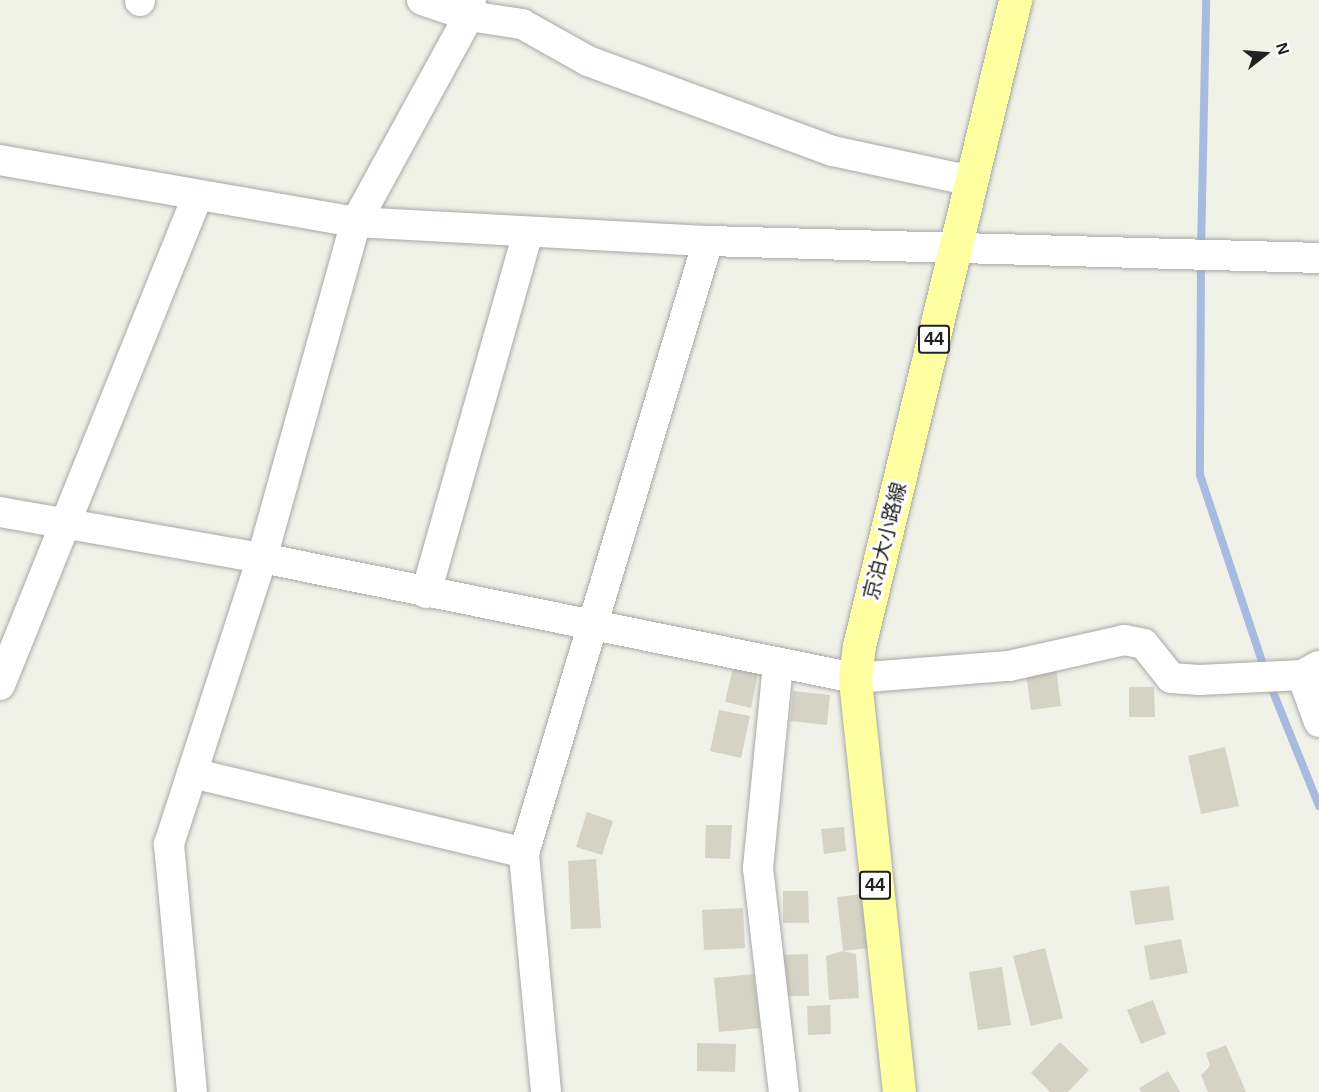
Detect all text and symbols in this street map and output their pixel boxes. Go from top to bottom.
north arrow [1235,24,1295,84]
text: N [1273,41,1293,57]
road number: 44 [918,324,950,354]
street label: 京泊大小路線 [859,480,911,602]
road number: 44 [858,870,892,900]

